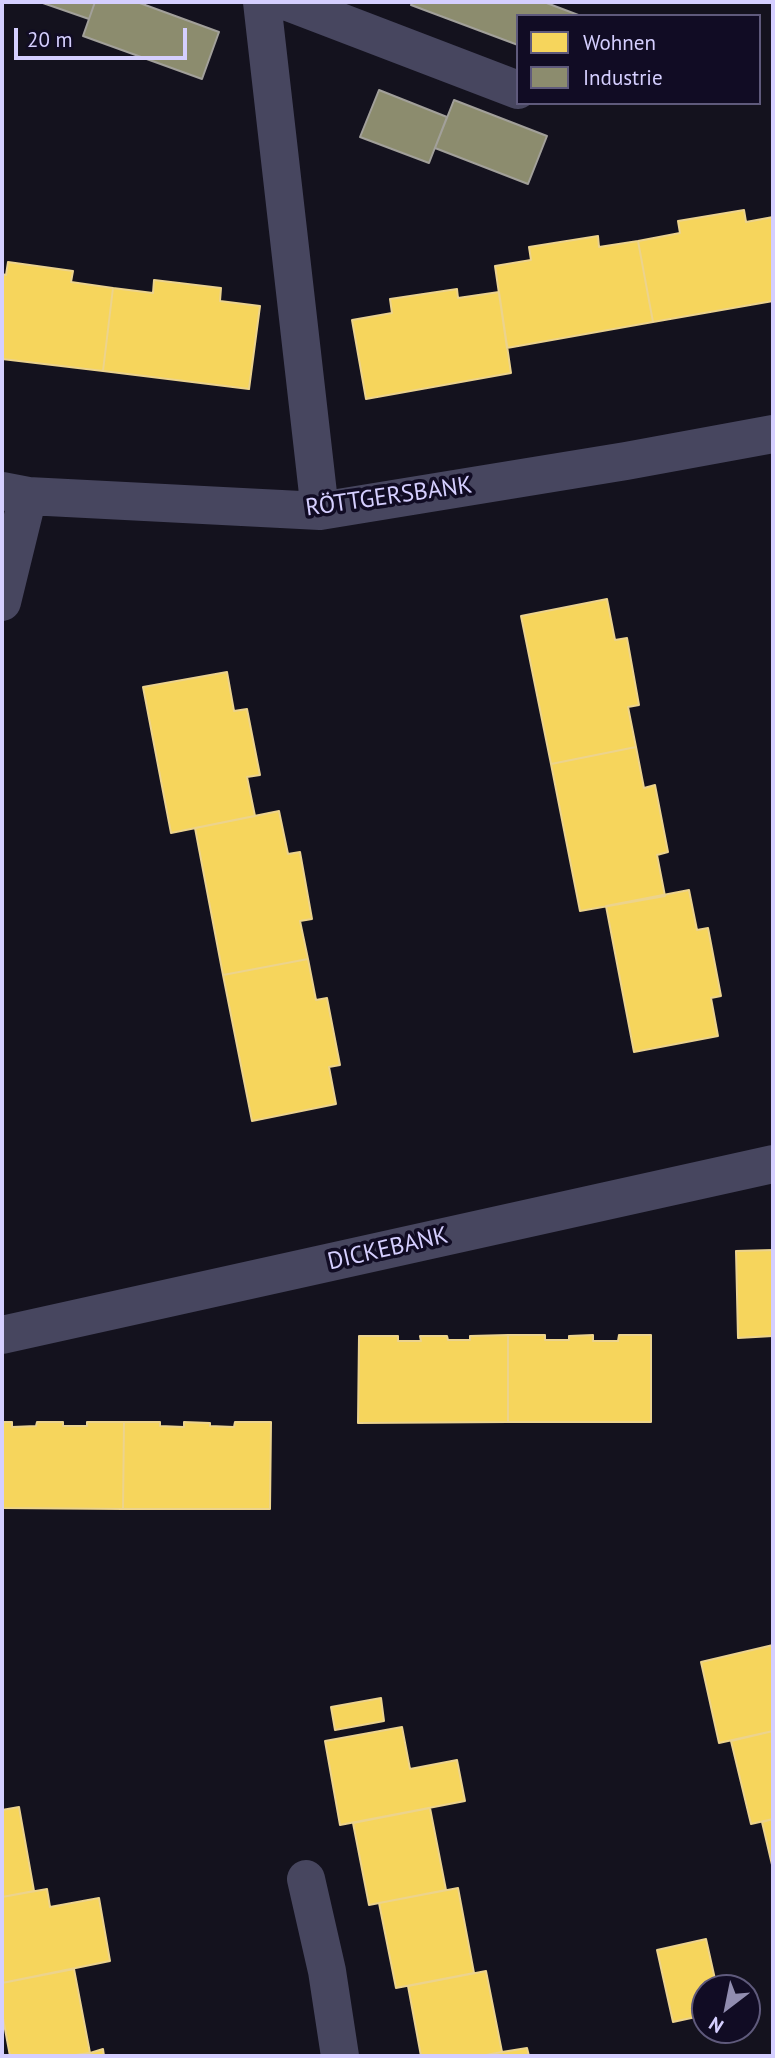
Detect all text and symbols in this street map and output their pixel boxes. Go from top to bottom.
scale bar [18,14,191,58]
legend [516,14,761,105]
text: 20 m [27,26,73,53]
text: Wohnen [583,29,656,56]
text: Industrie [583,64,663,91]
street label: RÖTTGERSBANK [304,471,474,523]
street label: DICKEBANK [325,1221,451,1277]
north arrow [691,1974,761,2044]
text: N [704,2012,728,2039]

